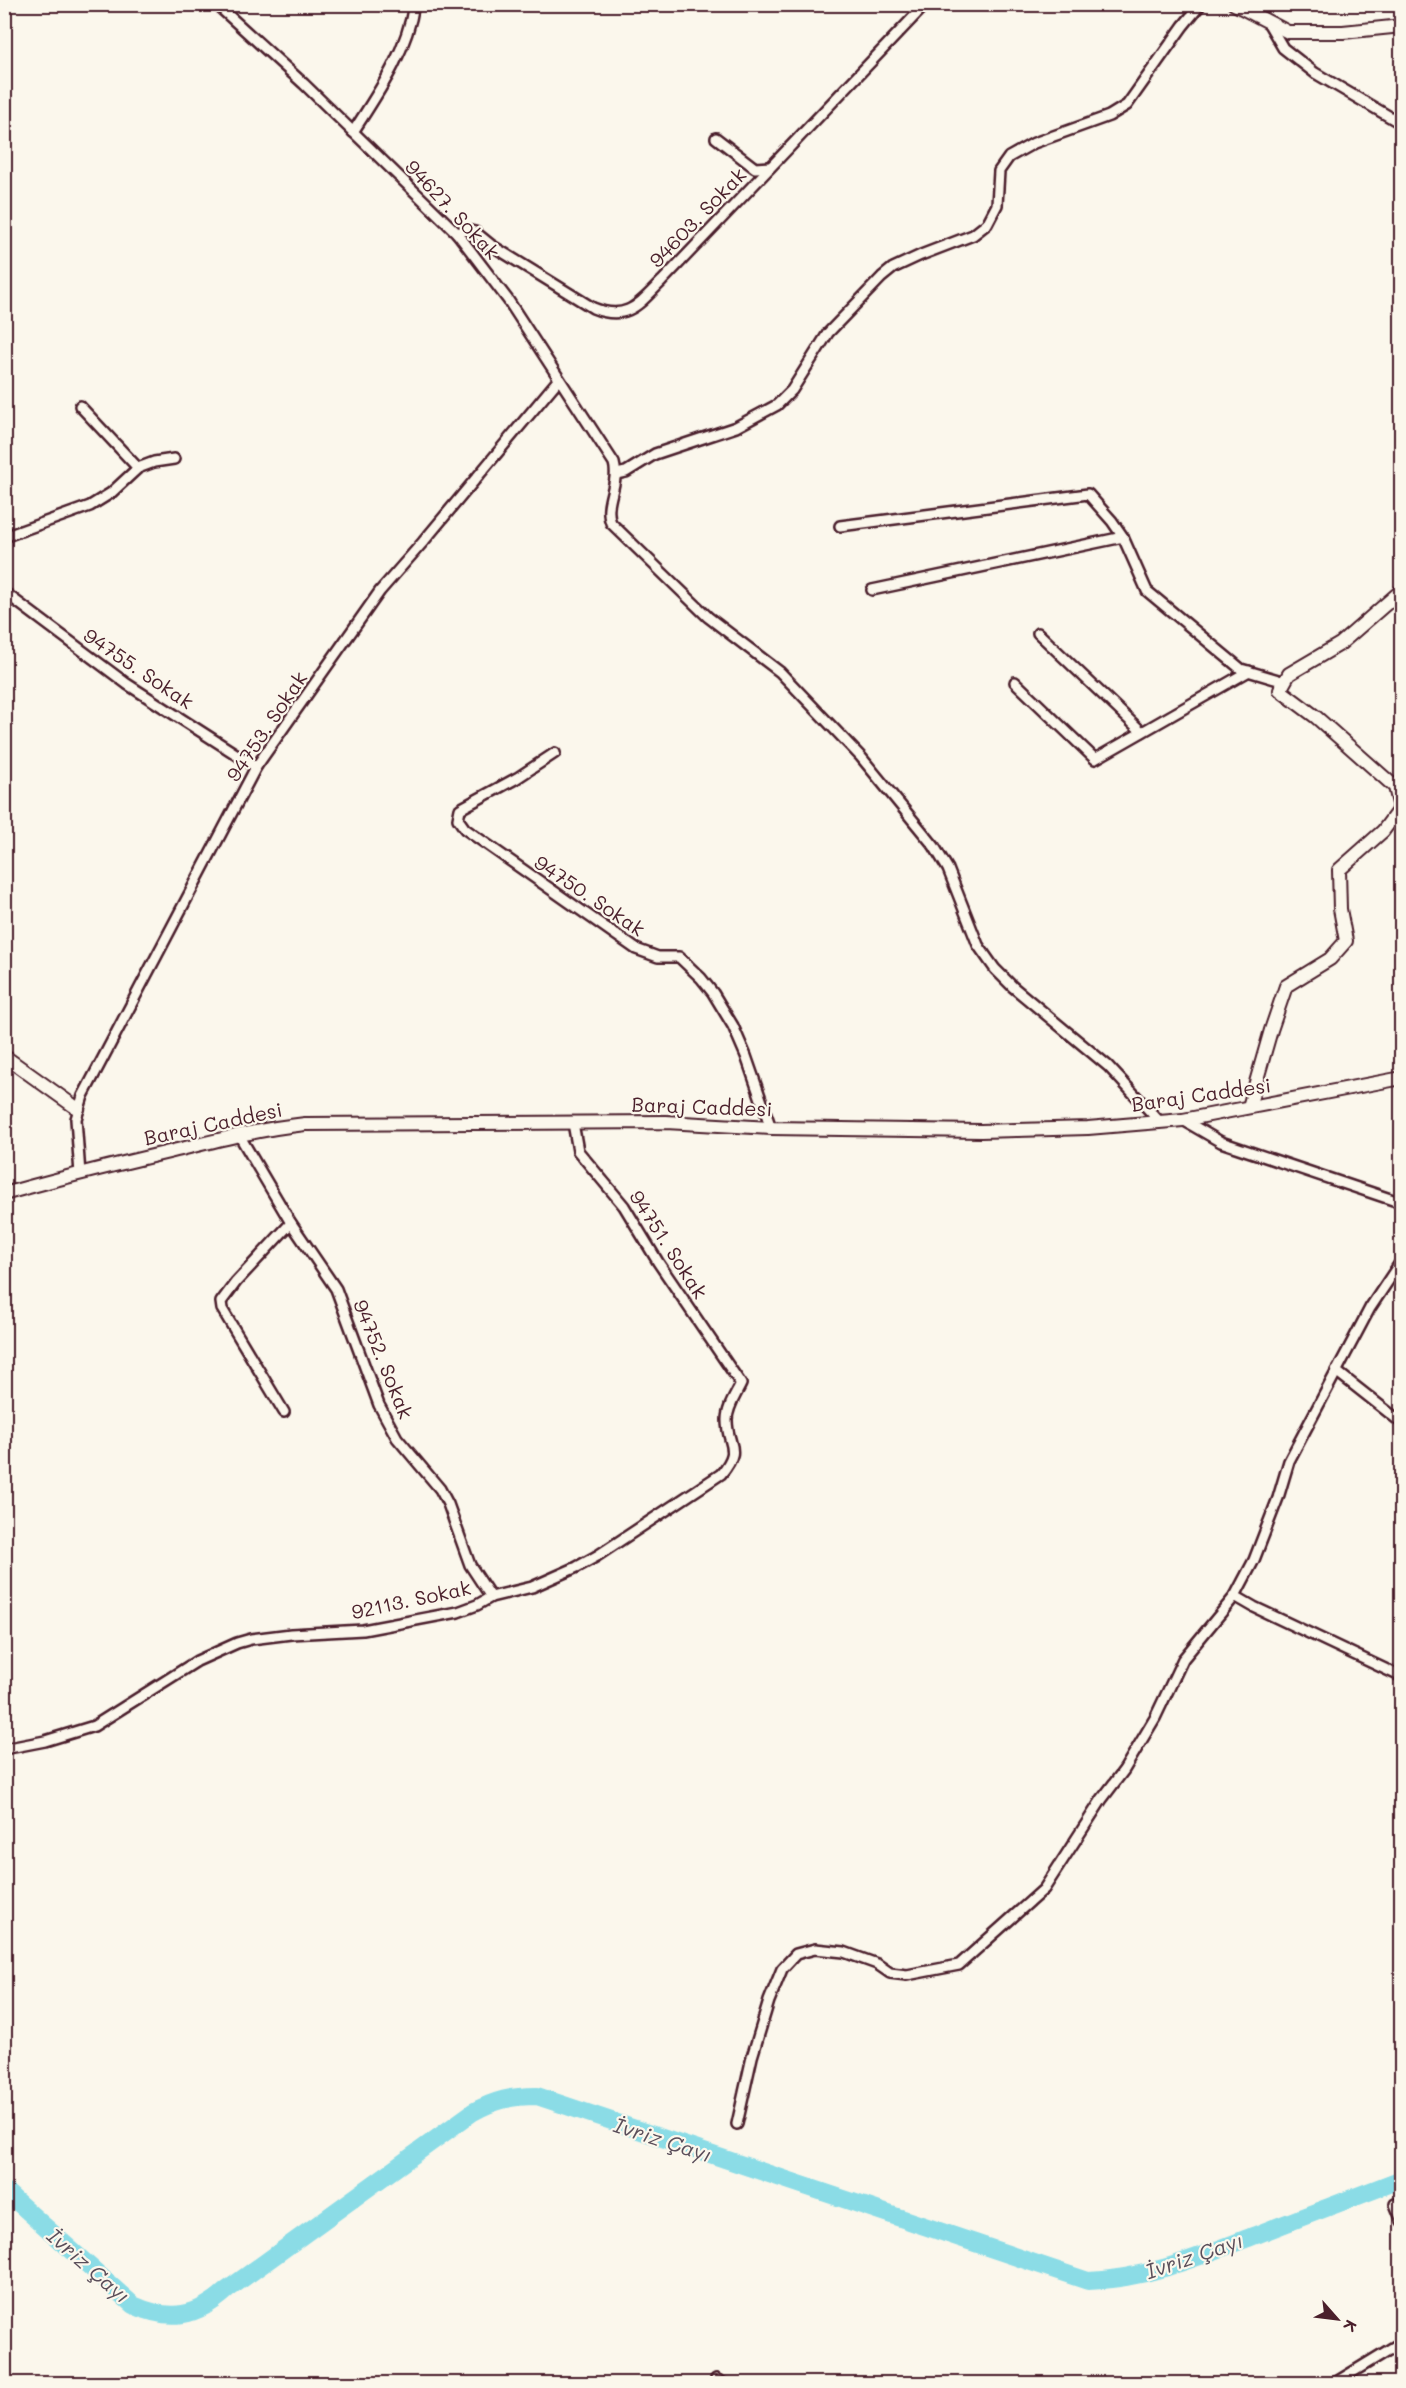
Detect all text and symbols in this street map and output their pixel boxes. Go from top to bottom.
street label: 94627. Sokak [400,154,506,264]
street label: 94603. Sokak [643,162,751,272]
street label: 94755. Sokak [79,622,199,714]
street label: 94753. Sokak [220,666,312,786]
street label: 94750. Sokak [530,848,650,942]
street label: Baraj Caddesi [1129,1071,1273,1117]
street label: Baraj Caddesi [631,1091,773,1121]
street label: Baraj Caddesi [141,1096,285,1150]
street label: 94751. Sokak [624,1185,714,1303]
street label: 94752. Sokak [348,1295,420,1423]
street label: 92113. Sokak [349,1574,473,1624]
water label: İvriz Çayı [611,2111,715,2167]
water label: İvriz Çayı [42,2222,136,2308]
water label: İvriz Çayı [1142,2226,1246,2284]
north arrow [1307,2289,1367,2349]
text: K [1339,2317,1362,2336]

